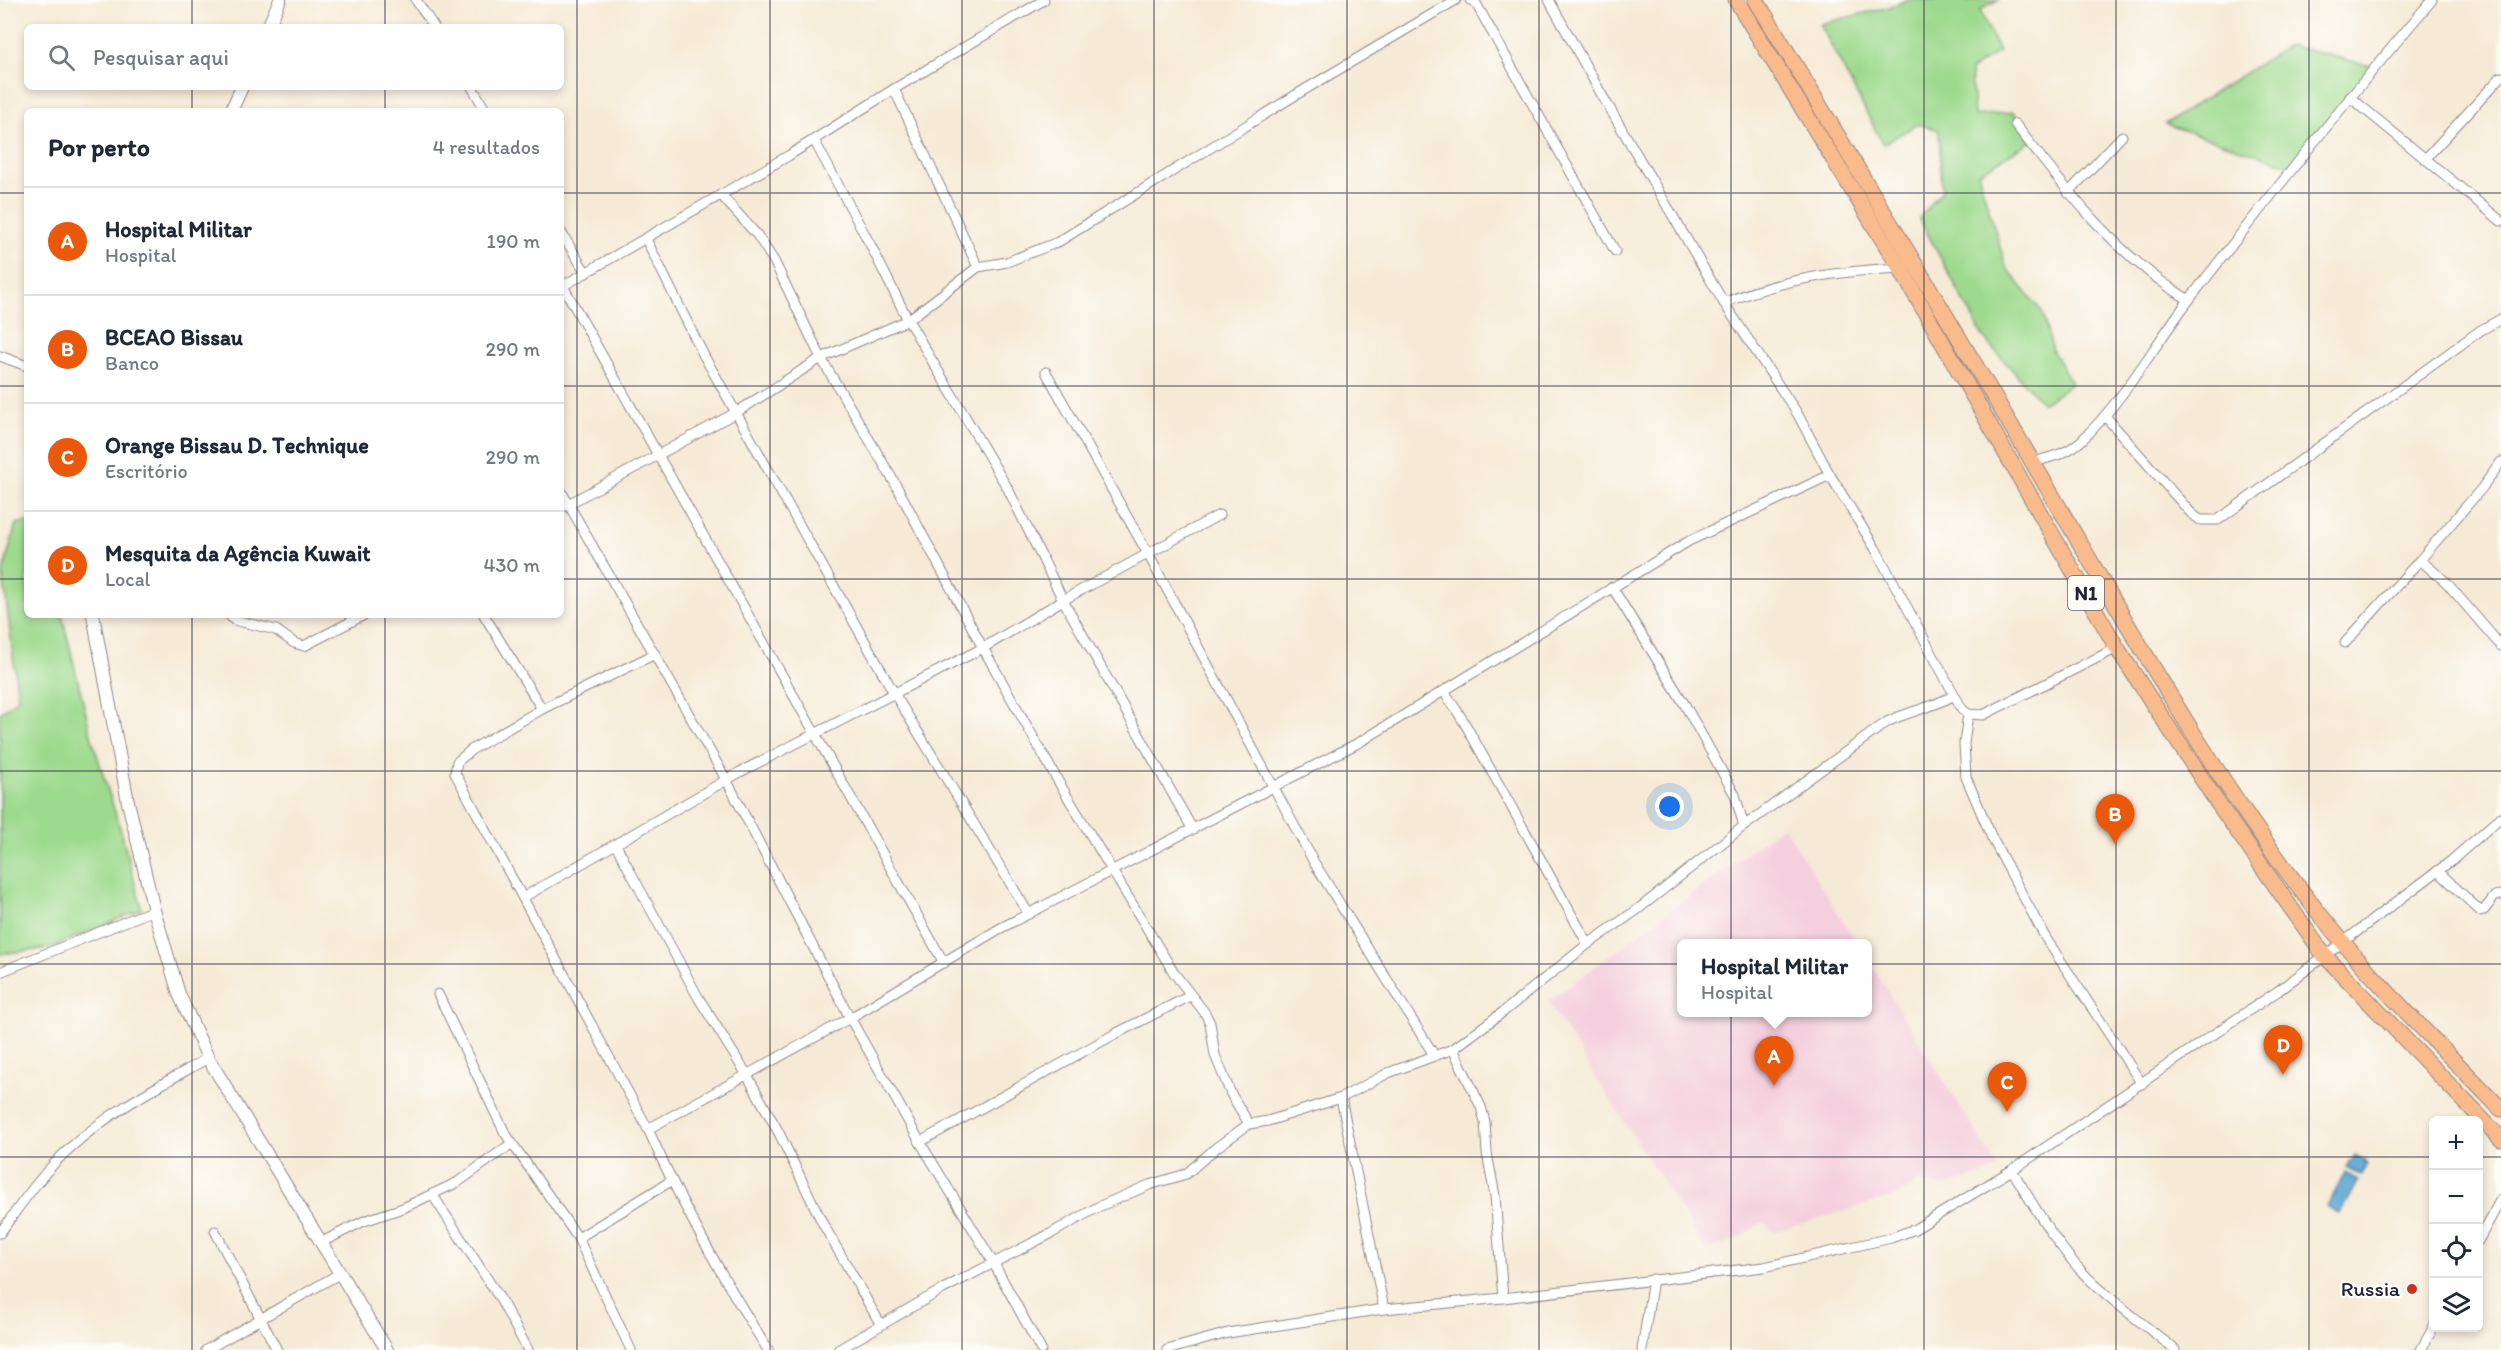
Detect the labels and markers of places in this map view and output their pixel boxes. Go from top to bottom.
pin: B [2096,794,2134,844]
pin: D [2264,1026,2302,1075]
pin: A [1754,1036,1794,1086]
pin: C [1988,1062,2026,1112]
place label: Russia [2341,1276,2400,1301]
marker: Russia [2405,1282,2419,1296]

